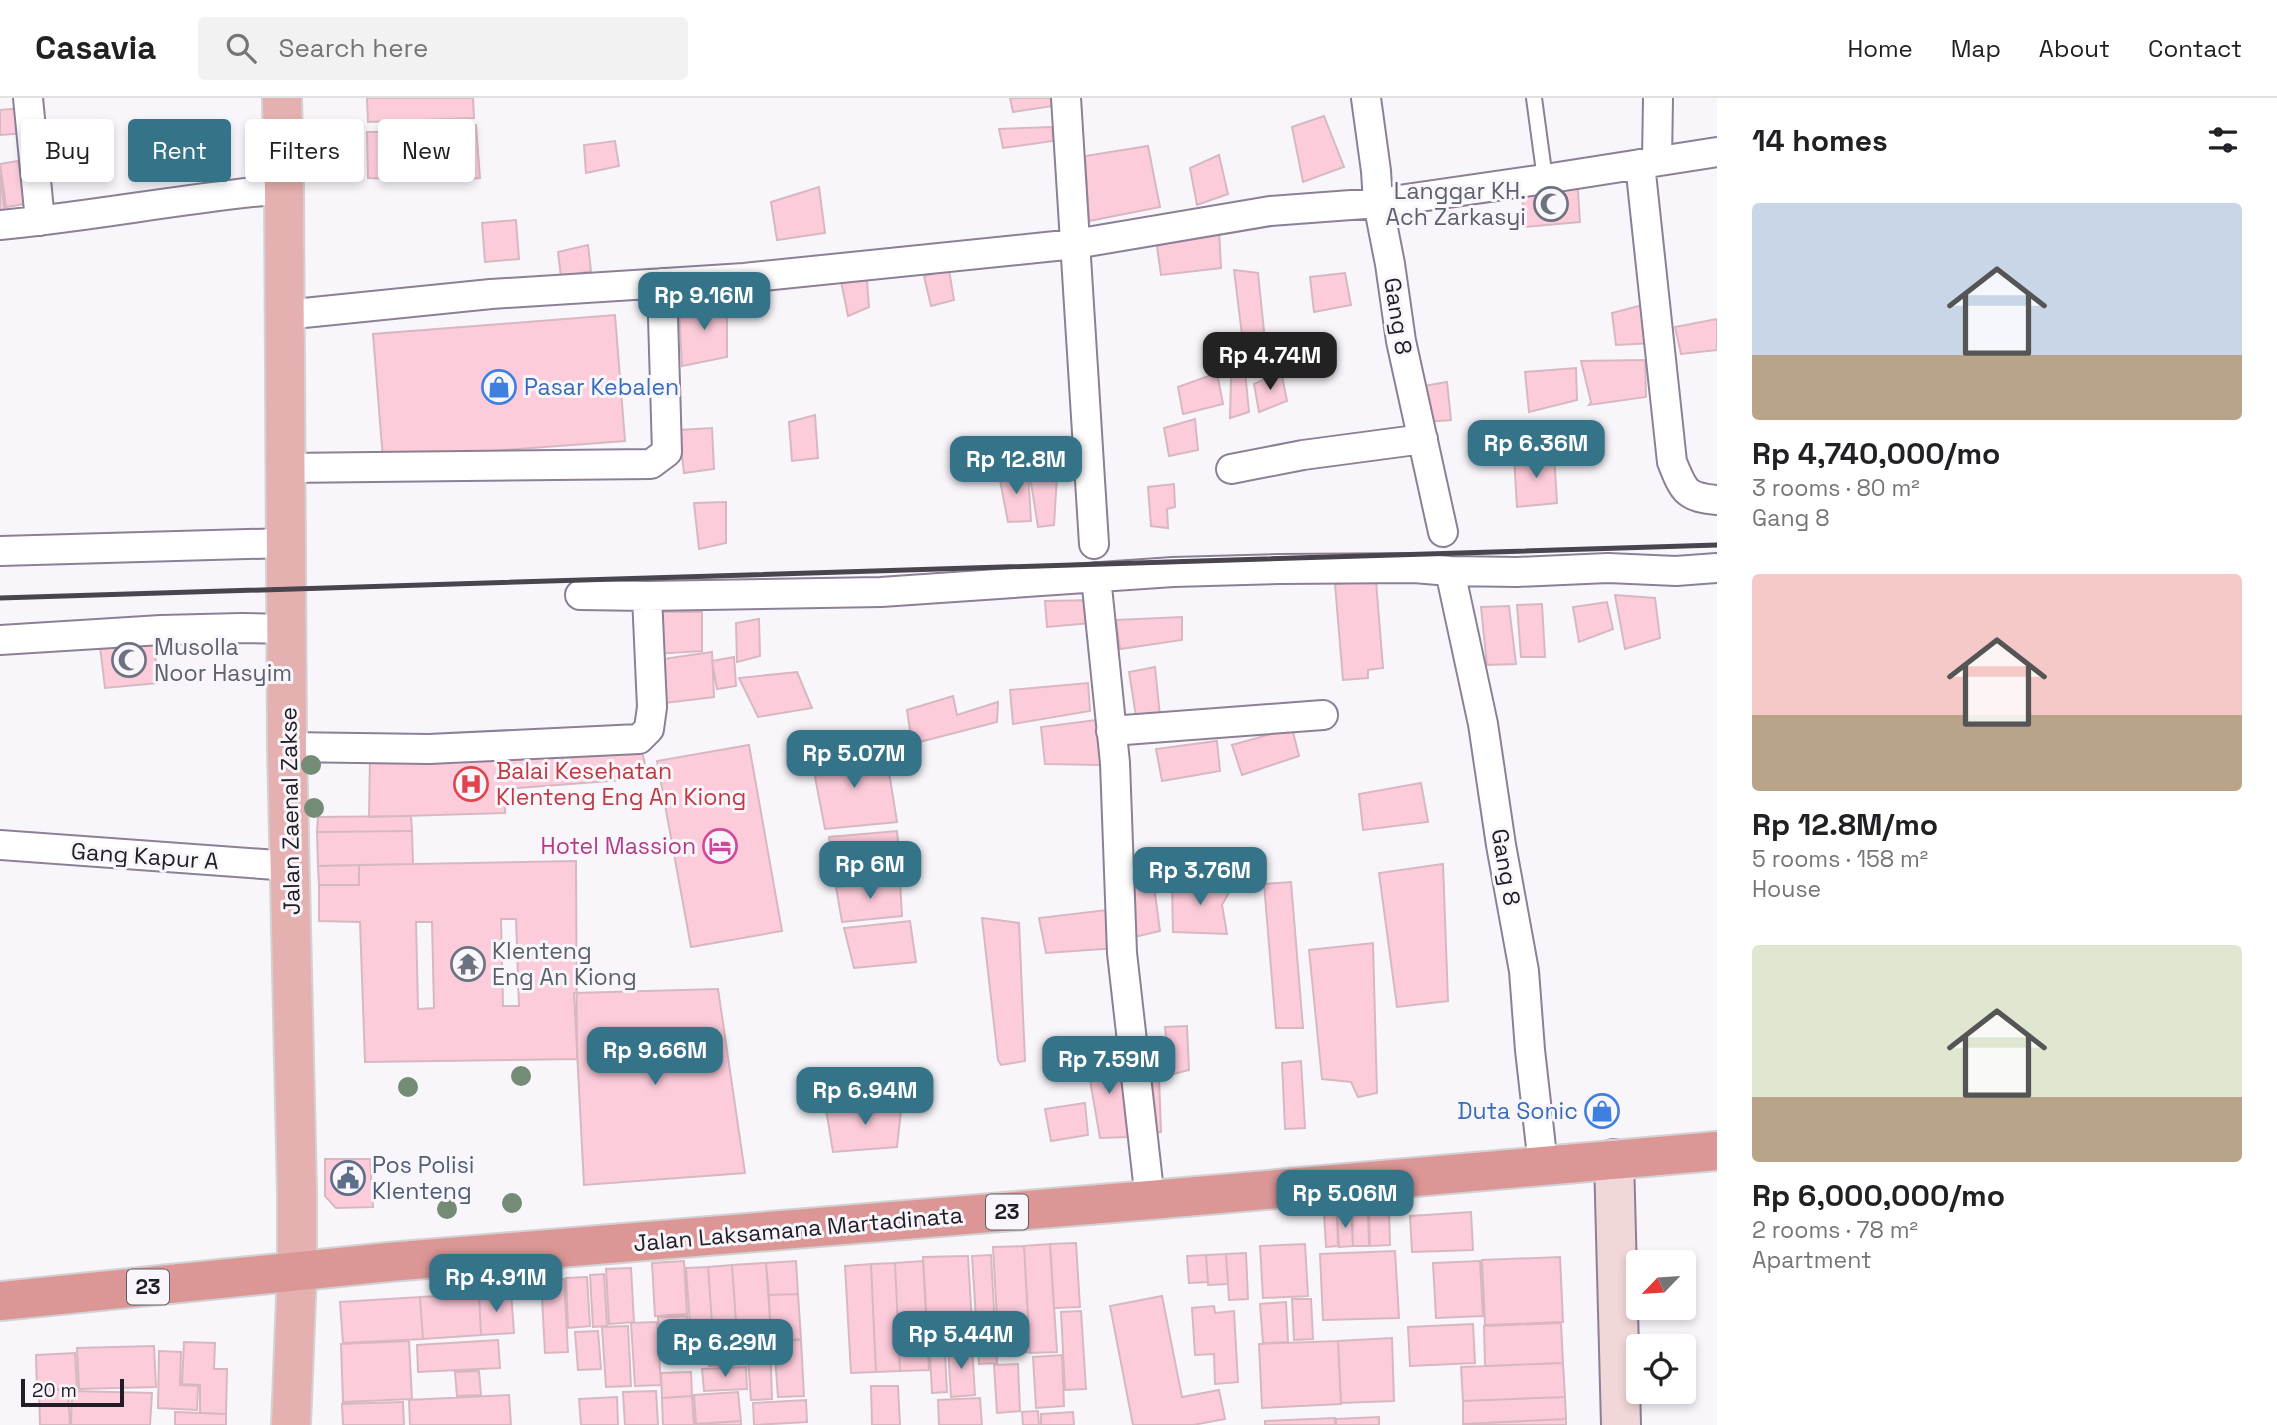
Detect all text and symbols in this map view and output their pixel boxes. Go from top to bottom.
search box [198,17,688,80]
text: Casavia [35,27,156,69]
icon: search [222,29,260,67]
text: Search here [278,31,428,65]
text: Home [1847,33,1913,64]
text: Map [1951,33,2001,64]
text: About [2039,33,2110,64]
text: Contact [2148,33,2242,64]
chip: Buy [21,119,114,182]
chip: Rent [128,119,231,182]
chip: Filters [245,119,364,182]
chip: New [378,119,475,182]
text: 14 homes [1752,121,1888,160]
icon: filters [2204,121,2242,159]
place label: Langgar KH. Ach Zarkasyi [1386,176,1526,232]
mosque icon: Langgar KH. Ach Zarkasyi [1532,185,1570,223]
icon: home [1934,248,2060,374]
pin: Rp 9.16M [632,272,776,332]
street label: Gang 8 [1377,275,1419,357]
text: Rp 9.16M [654,280,754,310]
pin: Rp 4.74M [1198,332,1342,392]
text: Rp 4.74M [1219,340,1321,370]
shop icon: Pasar Kebalen [480,368,518,406]
place label: Pasar Kebalen [524,372,679,402]
pin: Rp 6.36M [1464,420,1608,480]
text: Rp 6.36M [1484,428,1588,458]
text: Rp 4,740,000/mo [1752,434,2000,473]
pin: Rp 12.8M [944,436,1088,496]
text: Rp 12.8M [966,444,1066,474]
text: 3 rooms · 80 m² [1752,473,1920,503]
text: Gang 8 [1752,503,1830,533]
icon: home [1934,619,2060,745]
place label: Musolla Noor Hasyim [154,632,292,688]
mosque icon: Musolla Noor Hasyim [110,641,148,679]
street label: Jalan Zaenal Zakse [273,707,307,915]
pin: Rp 5.07M [782,730,926,790]
text: Rp 5.07M [803,738,905,768]
place label: Balai Kesehatan Klenteng Eng An Kiong [496,756,746,812]
hospital icon: Balai Kesehatan Klenteng Eng An Kiong [452,765,490,803]
text: Rp 12.8M/mo [1752,805,1938,844]
street label: Gang 8 [1484,826,1528,908]
hotel icon: Hotel Massion [701,827,739,865]
place label: Hotel Massion [541,831,696,861]
street label: Gang Kapur A [70,836,220,876]
pin: Rp 6M [821,842,919,901]
text: 5 rooms · 158 m² [1752,844,1928,874]
pin: Rp 3.76M [1128,848,1272,907]
text: Rp 6M [835,849,905,879]
text: Rp 3.76M [1149,855,1251,885]
text: House [1752,874,1821,904]
place label: Klenteng Eng An Kiong [492,936,637,992]
temple icon: Klenteng Eng An Kiong [449,945,487,983]
icon: home [1934,990,2060,1116]
pin: Rp 9.66M [583,1028,727,1087]
text: Rp 9.66M [603,1035,707,1065]
pin: Rp 7.59M [1037,1037,1181,1096]
text: Rp 7.59M [1058,1044,1160,1074]
pin: Rp 6.94M [793,1068,937,1127]
text: Rp 6.94M [812,1075,918,1105]
shop icon: Duta Sonic [1583,1092,1621,1130]
place label: Duta Sonic [1457,1096,1578,1126]
place label: Pos Polisi Klenteng [372,1150,474,1206]
public building icon: Pos Polisi Klenteng [329,1159,367,1197]
pin: Rp 5.06M [1273,1170,1417,1230]
text: Rp 6,000,000/mo [1752,1176,2005,1215]
text: Rp 5.06M [1293,1178,1397,1208]
road number: 23 [986,1194,1028,1230]
street label: Jalan Laksamana Martadinata [632,1200,964,1258]
text: 2 rooms · 78 m² [1752,1215,1918,1245]
text: Apartment [1752,1245,1872,1275]
north arrow [1626,1250,1696,1320]
map controls [1626,1250,1696,1404]
pin: Rp 4.91M [424,1254,568,1314]
text: Rp 4.91M [445,1262,547,1292]
road number: 23 [127,1270,169,1304]
pin: Rp 5.44M [889,1312,1033,1371]
text: Rp 5.44M [908,1319,1014,1349]
pin: Rp 6.29M [653,1320,797,1379]
text: Rp 6.29M [673,1327,777,1357]
button: locate [1626,1334,1696,1404]
scale bar [21,1376,124,1408]
text: 20 m [32,1378,77,1403]

